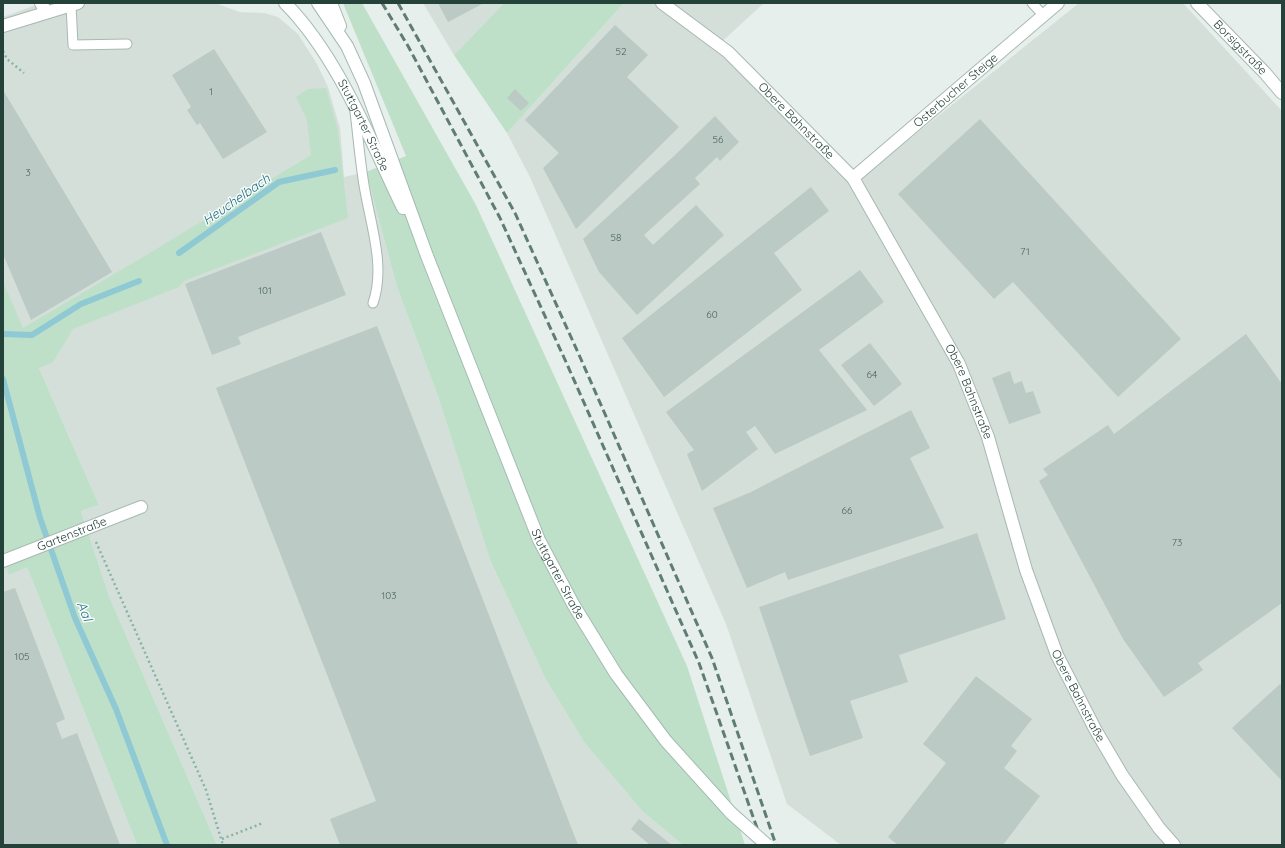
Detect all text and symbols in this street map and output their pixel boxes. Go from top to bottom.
street label: Borsigstraße [1211,16,1271,78]
house number: 52 [616,45,627,58]
street label: Osterbucher Steige [910,50,1001,130]
street label: Stuttgarter Straße [335,76,393,174]
street label: Obere Bahnstraße [755,79,838,162]
house number: 1 [209,85,213,98]
house number: 56 [713,133,724,146]
house number: 3 [25,166,31,179]
water label: Heuchelbach [199,170,273,228]
house number: 58 [611,231,621,244]
house number: 71 [1020,245,1030,258]
house number: 101 [258,284,272,297]
house number: 60 [706,308,718,321]
street label: Obere Bahnstraße [942,341,996,441]
house number: 64 [867,368,877,381]
house number: 66 [842,504,853,517]
street label: Gartenstraße [35,513,109,554]
street label: Stuttgarter Straße [528,527,589,622]
house number: 73 [1172,536,1182,549]
house number: 103 [382,589,396,602]
water label: Aal [74,599,97,625]
street label: Obere Bahnstraße [1049,647,1109,745]
house number: 105 [14,650,30,663]

